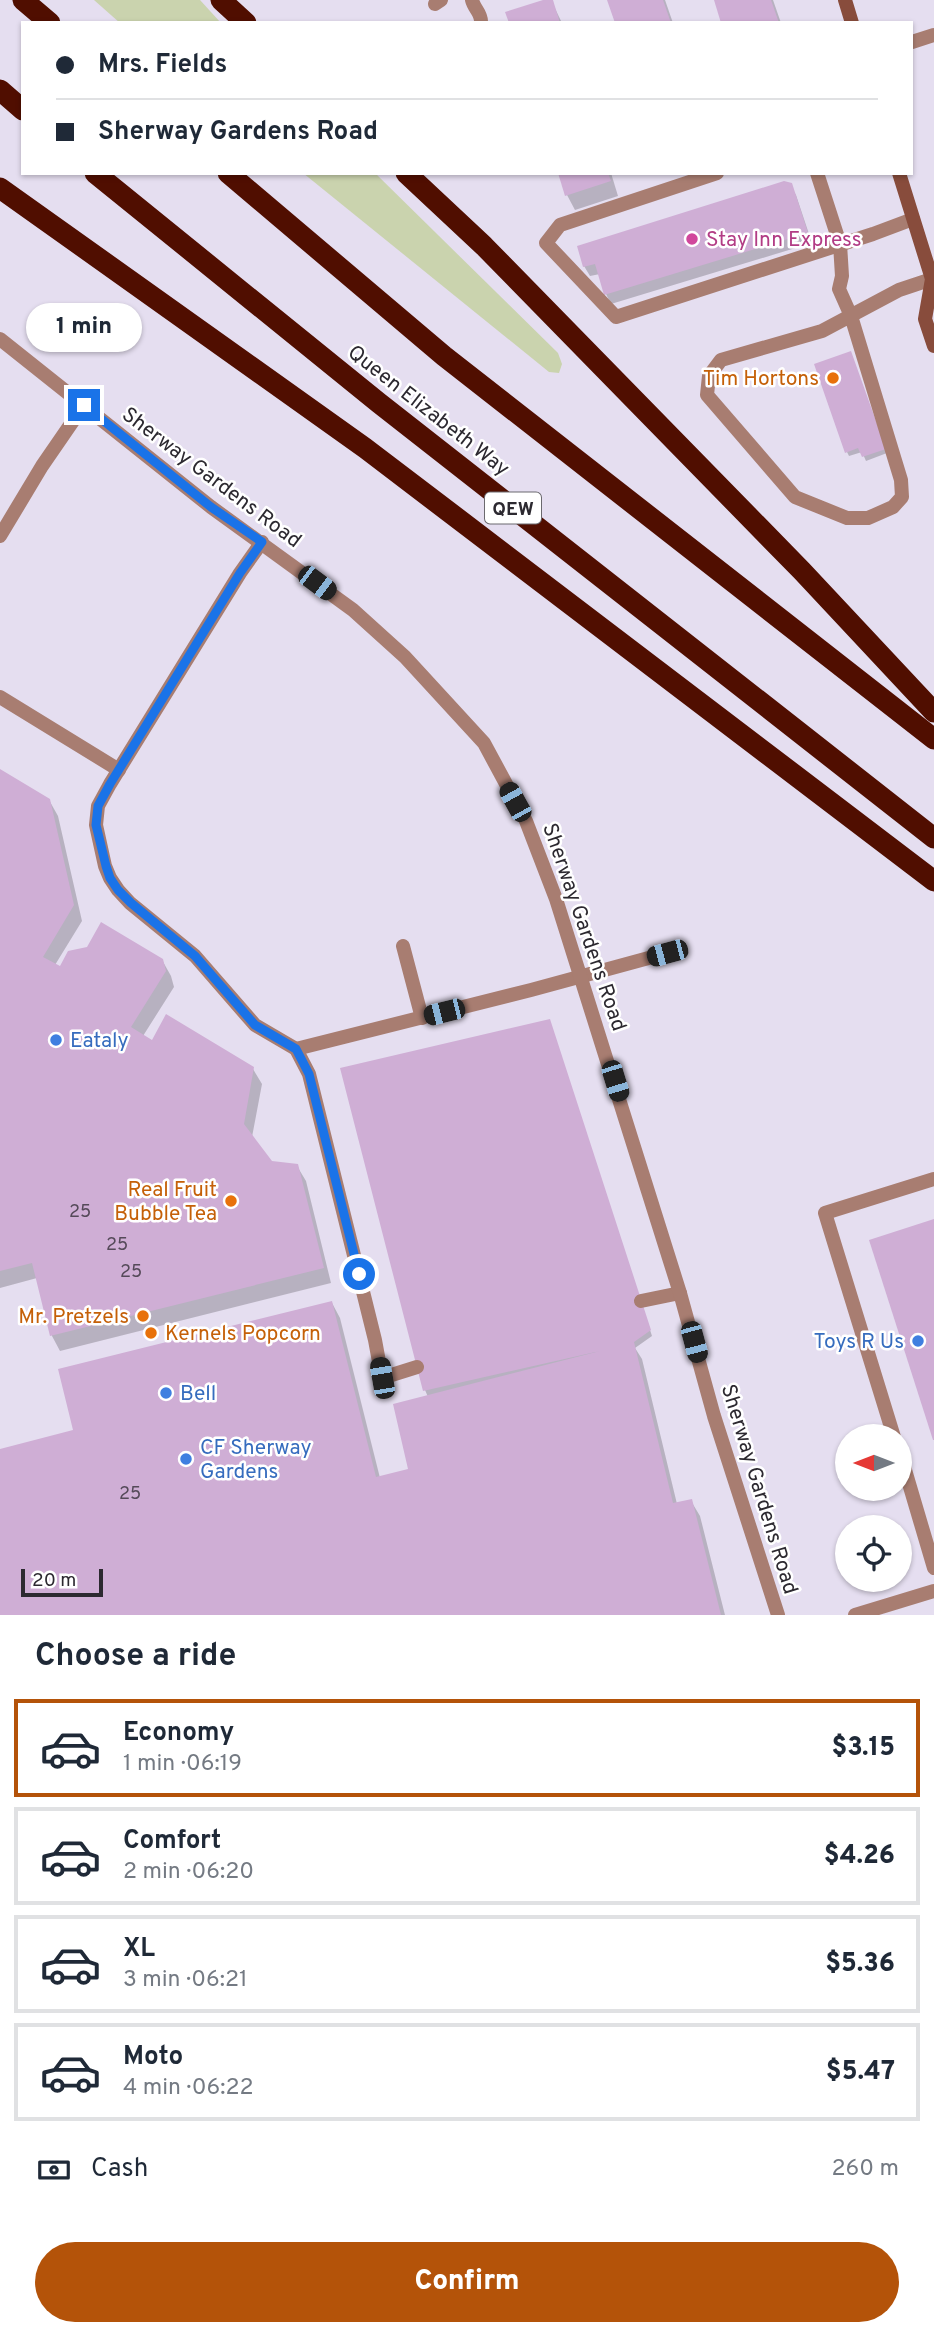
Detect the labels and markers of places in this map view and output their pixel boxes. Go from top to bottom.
place label: Stay Inn Express [706,227,862,254]
marker: Stay Inn Express [684,231,700,247]
place label: Tim Hortons [703,366,819,393]
marker: Tim Hortons [825,370,841,386]
place label: Eataly [70,1028,129,1055]
marker: Eataly [48,1032,64,1048]
place label: Real Fruit Bubble Tea [114,1177,217,1228]
marker: Real Fruit Bubble Tea [223,1193,239,1209]
place label: Mr. Pretzels [18,1304,129,1331]
marker: Mr. Pretzels [135,1308,151,1324]
place label: Kernels Popcorn [165,1321,321,1348]
marker: Kernels Popcorn [143,1325,159,1341]
place label: Toys R Us [814,1329,904,1356]
marker: Toys R Us [910,1333,926,1349]
place label: Bell [180,1381,216,1408]
marker: Bell [158,1385,174,1401]
place label: CF Sherway Gardens [200,1435,312,1486]
marker: CF Sherway Gardens [178,1451,194,1467]

